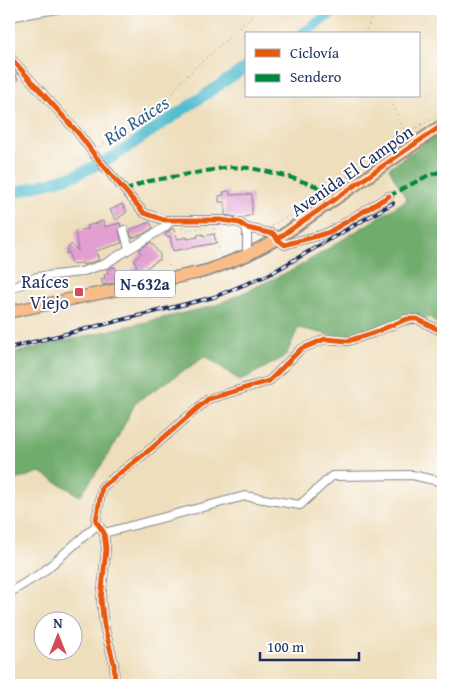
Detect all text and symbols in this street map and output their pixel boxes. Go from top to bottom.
legend [245,32,420,98]
text: Ciclovía [290,42,339,63]
text: Sendero [290,66,342,87]
water label: Río Raices [97,88,174,152]
street label: Avenida El Campón [285,118,419,223]
place label: Raíces Viejo [22,268,69,316]
road number: N-632a [115,270,175,298]
marker: Raíces Viejo [73,286,85,298]
north arrow [32,612,82,662]
text: N [53,613,63,633]
scale bar [260,629,358,661]
text: 100 m [267,636,305,657]

